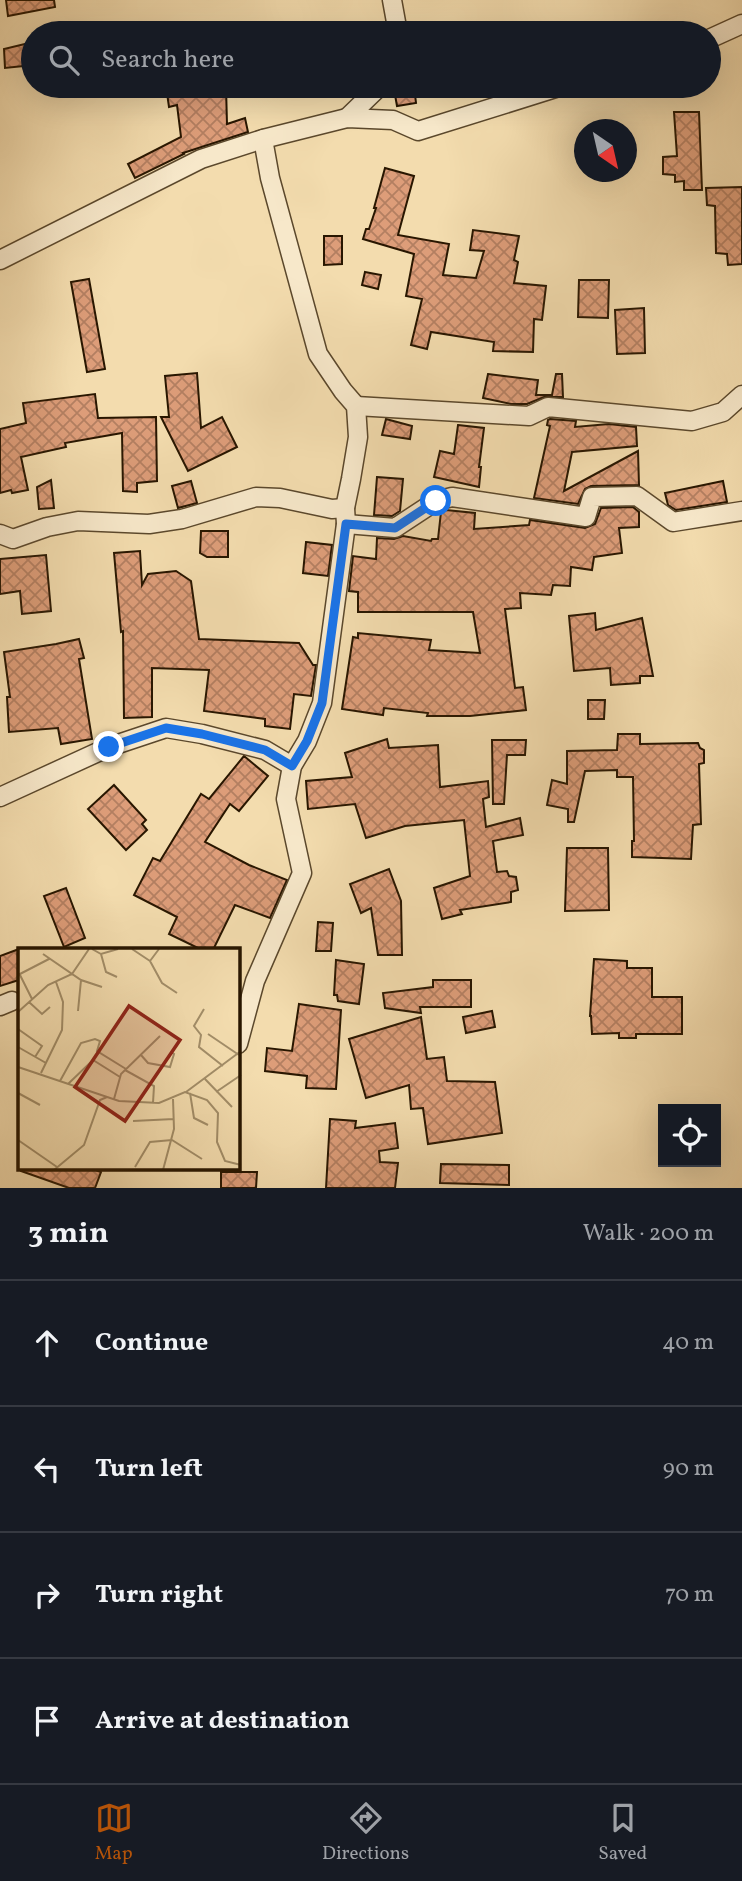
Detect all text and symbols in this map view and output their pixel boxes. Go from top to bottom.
search box [21,21,721,98]
icon: search [45,41,83,79]
text: Search here [101,42,234,78]
north arrow [574,119,637,182]
route start [420,485,451,516]
route end [93,731,124,762]
inset map [18,948,240,1170]
map controls [658,1104,721,1167]
button: locate [658,1104,721,1167]
text: 3 min [28,1213,109,1255]
text: Walk · 200 m [583,1218,714,1250]
icon: ahead [28,1324,66,1362]
text: Continue [95,1325,208,1361]
text: 40 m [662,1327,714,1359]
icon: left [28,1450,66,1488]
text: Turn left [95,1451,203,1487]
text: 90 m [663,1453,714,1485]
icon: right [28,1576,66,1614]
text: Turn right [95,1577,223,1613]
text: 70 m [665,1579,714,1611]
icon: arrive [28,1702,66,1740]
text: Arrive at destination [95,1703,350,1739]
tab: Map [95,1799,133,1867]
tab: Directions [322,1799,409,1867]
tab: Saved [598,1799,647,1867]

